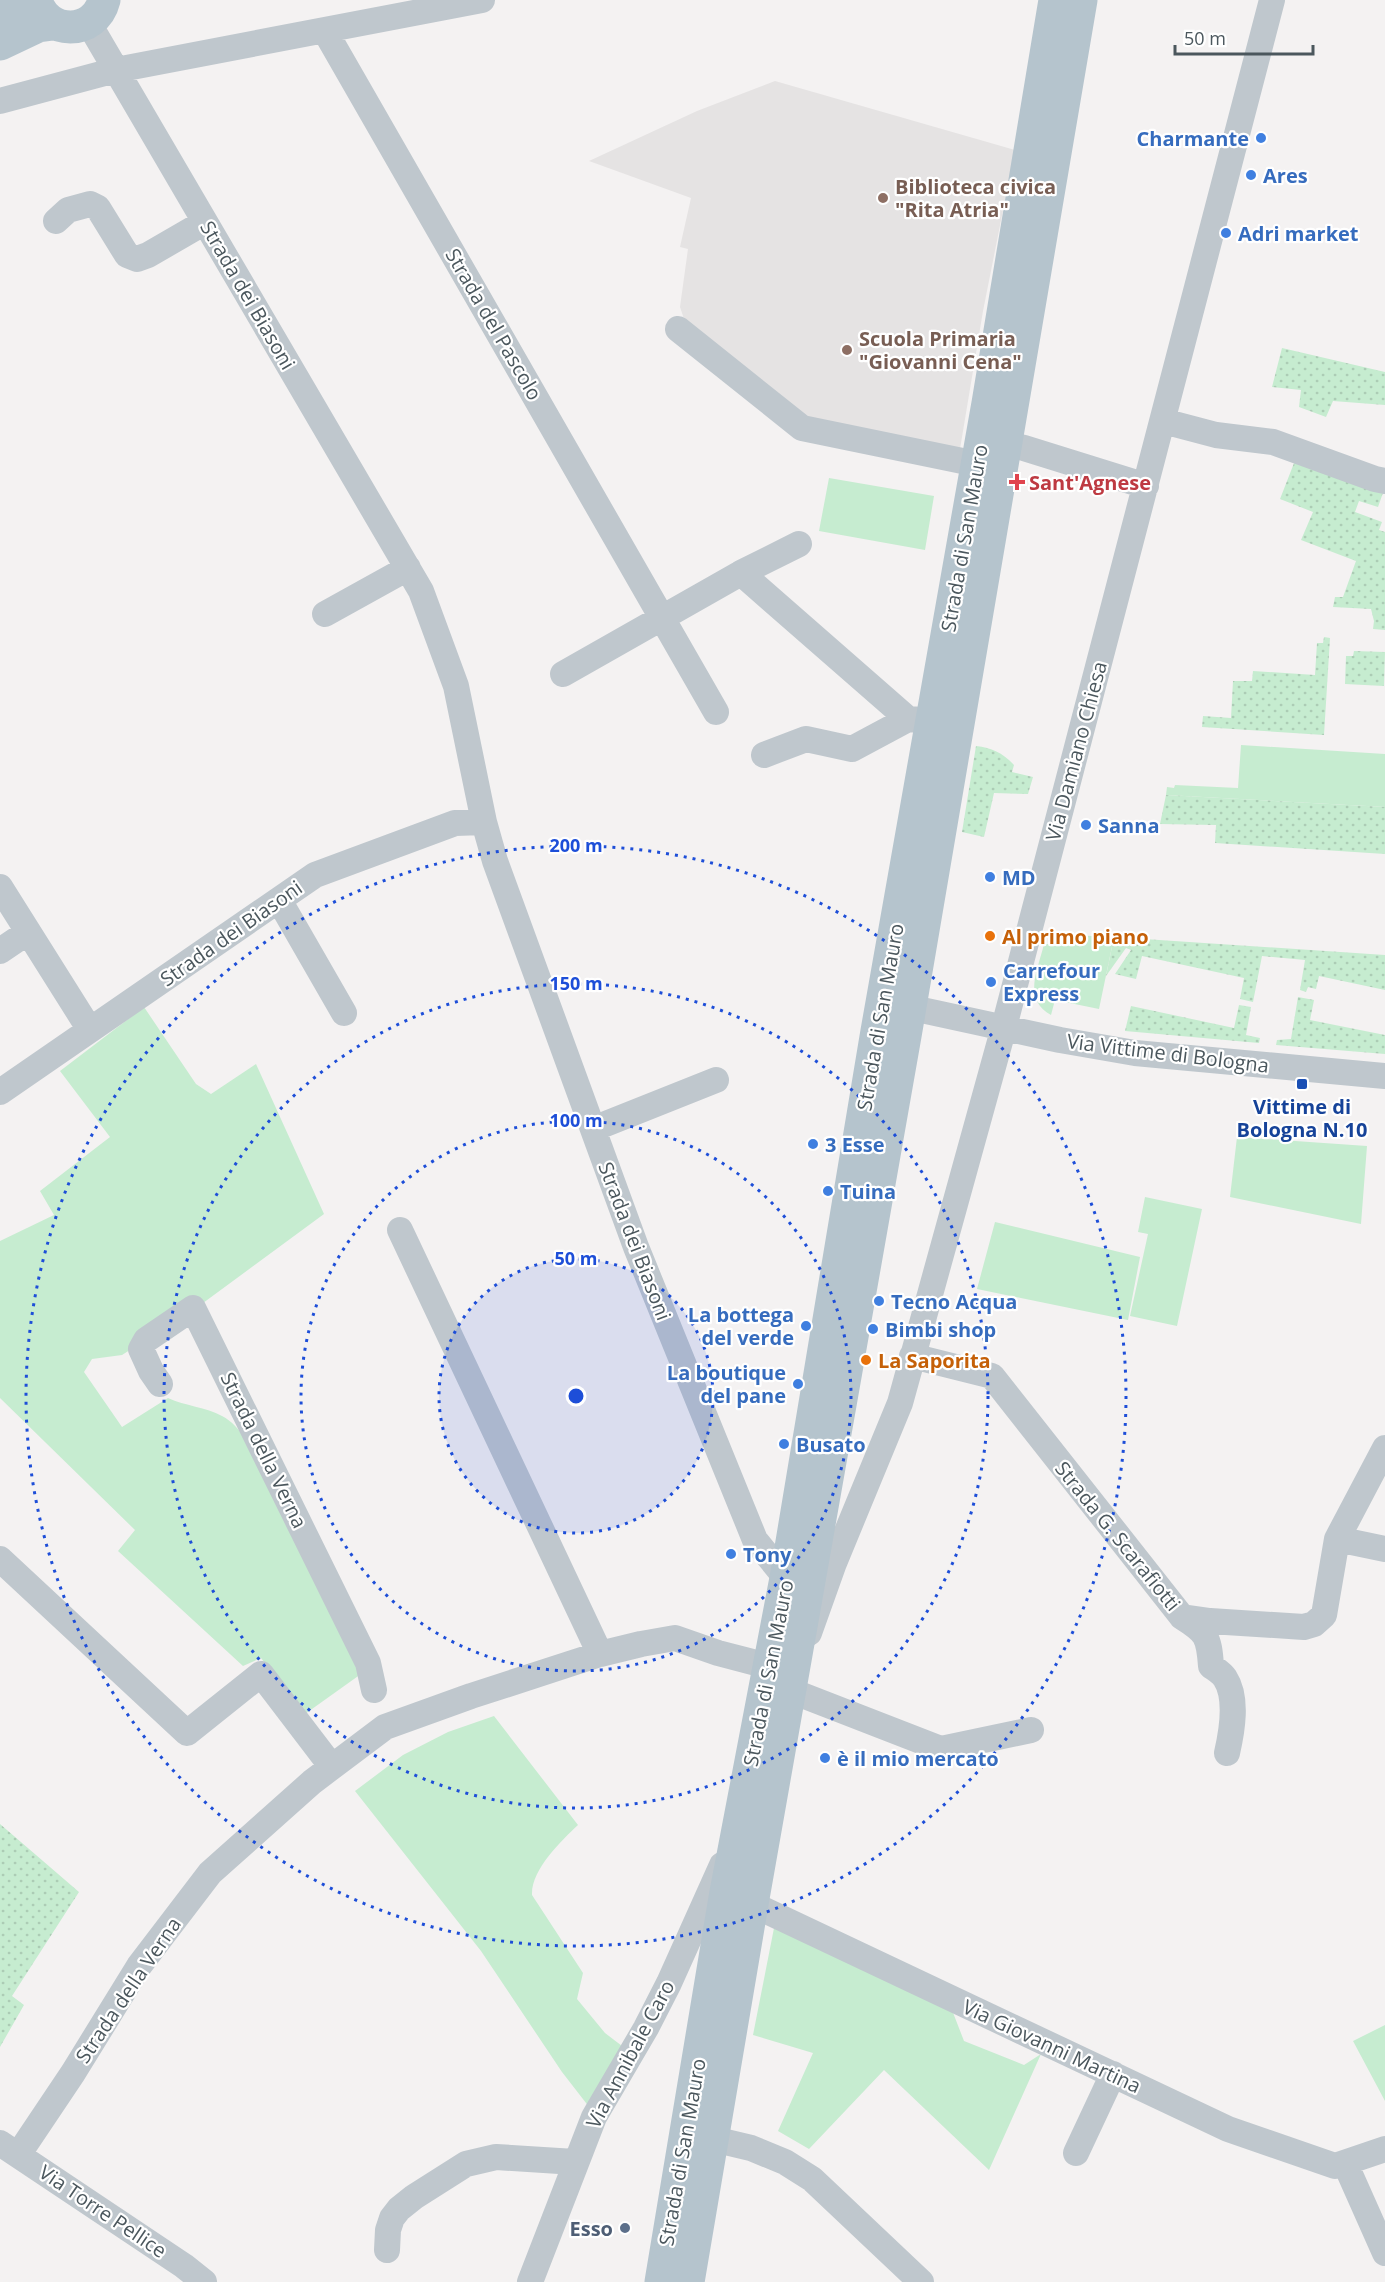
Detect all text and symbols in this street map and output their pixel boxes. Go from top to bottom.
scale bar [1175,18,1313,56]
text: 50 m [1184,26,1226,50]
place label: Charmante [1137,125,1249,152]
marker: Charmante [1254,131,1268,145]
place label: Ares [1263,162,1308,189]
marker: Ares [1244,168,1258,182]
place label: Biblioteca civica "Rita Atria" [895,173,1056,223]
marker: Biblioteca civica "Rita Atria" [876,191,890,205]
street label: Strada dei Biasoni [194,216,302,374]
place label: Adri market [1238,220,1359,247]
marker: Adri market [1219,226,1233,240]
street label: Strada del Pascolo [440,243,548,405]
place label: Scuola Primaria "Giovanni Cena" [859,325,1022,375]
marker: Scuola Primaria "Giovanni Cena" [840,343,854,357]
street label: Strada di San Mauro [934,442,994,634]
place label: Sant'Agnese [1029,469,1151,496]
marker: Sant'Agnese [1010,475,1024,489]
street label: Via Damiano Chiesa [1039,658,1113,844]
place label: Sanna [1098,812,1159,839]
marker: Sanna [1079,818,1093,832]
text: 200 m [549,833,603,857]
place label: MD [1002,864,1036,891]
marker: MD [983,870,997,884]
street label: Strada dei Biasoni [155,874,307,992]
street label: Strada di San Mauro [850,921,910,1113]
place label: Al primo piano [1002,923,1149,950]
marker: Al primo piano [983,929,997,943]
place label: Carrefour Express [1003,957,1100,1007]
text: 150 m [549,971,603,995]
marker: Carrefour Express [984,975,998,989]
street label: Via Vittime di Bologna [1065,1027,1271,1079]
marker: Vittime di Bologna N.10 [1295,1077,1309,1091]
place label: Vittime di Bologna N.10 [1237,1093,1367,1143]
text: 100 m [549,1108,603,1132]
place label: 3 Esse [825,1131,885,1158]
marker: 3 Esse [806,1137,820,1151]
street label: Strada dei Biasoni [592,1158,678,1324]
place label: Tuina [840,1178,896,1205]
marker: Tuina [821,1184,835,1198]
text: 50 m [555,1246,597,1270]
place label: Tecno Acqua [891,1288,1017,1315]
marker: Tecno Acqua [872,1294,886,1308]
place label: La bottega del verde [688,1301,794,1351]
place label: Bimbi shop [885,1316,996,1343]
marker: La bottega del verde [799,1319,813,1333]
marker: Bimbi shop [866,1322,880,1336]
place label: La Saporita [878,1347,991,1374]
marker: La Saporita [859,1353,873,1367]
place label: La boutique del pane [667,1359,786,1409]
street label: Strada della Verna [214,1367,314,1533]
marker: La boutique del pane [791,1377,805,1391]
centre of rings [566,1386,586,1406]
place label: Busato [796,1431,866,1458]
marker: Busato [777,1437,791,1451]
street label: Strada G. Scarafiotti [1049,1456,1187,1616]
place label: Tony [743,1541,792,1568]
marker: Tony [724,1547,738,1561]
street label: Strada di San Mauro [737,1577,799,1769]
place label: è il mio mercato [837,1745,999,1772]
marker: è il mio mercato [818,1751,832,1765]
street label: Strada della Verna [69,1912,187,2068]
street label: Via Annibale Caro [580,1975,680,2133]
street label: Via Giovanni Martina [959,1993,1145,2099]
street label: Strada di San Mauro [652,2056,712,2248]
street label: Via Torre Pellice [34,2158,172,2264]
place label: Esso [570,2215,613,2242]
marker: Esso [618,2221,632,2235]

